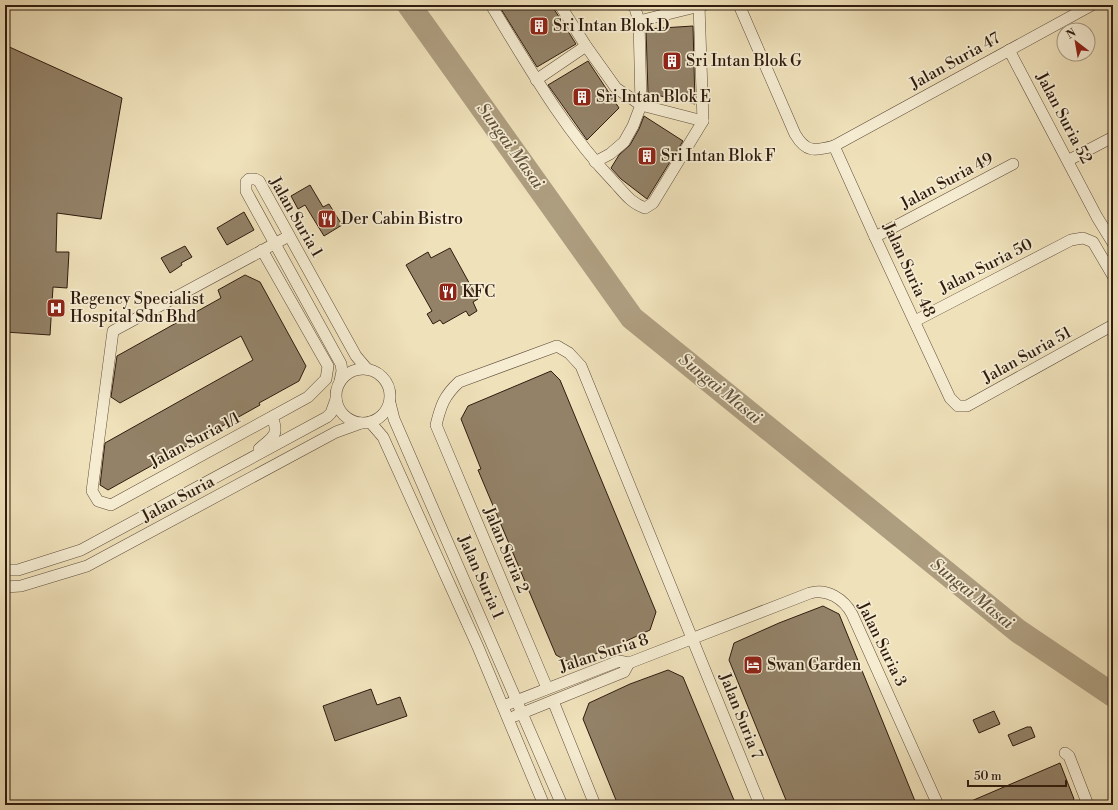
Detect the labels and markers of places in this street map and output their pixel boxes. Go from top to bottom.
building icon: Sri Intan Blok D [528,15,550,37]
place label: Sri Intan Blok D [553,16,670,36]
building icon: Sri Intan Blok G [661,50,683,72]
place label: Sri Intan Blok G [686,51,802,71]
building icon: Sri Intan Blok E [571,86,593,108]
place label: Sri Intan Blok E [596,87,711,107]
building icon: Sri Intan Blok F [636,145,658,167]
place label: Sri Intan Blok F [661,146,776,166]
restaurant icon: Der Cabin Bistro [316,208,338,230]
place label: Der Cabin Bistro [341,209,463,229]
restaurant icon: KFC [437,281,459,303]
place label: KFC [462,282,495,302]
place label: Regency Specialist Hospital Sdn Bhd [70,289,205,327]
hospital icon: Regency Specialist Hospital Sdn Bhd [45,297,67,319]
hotel icon: Swan Garden [742,654,764,676]
place label: Swan Garden [767,655,862,675]

